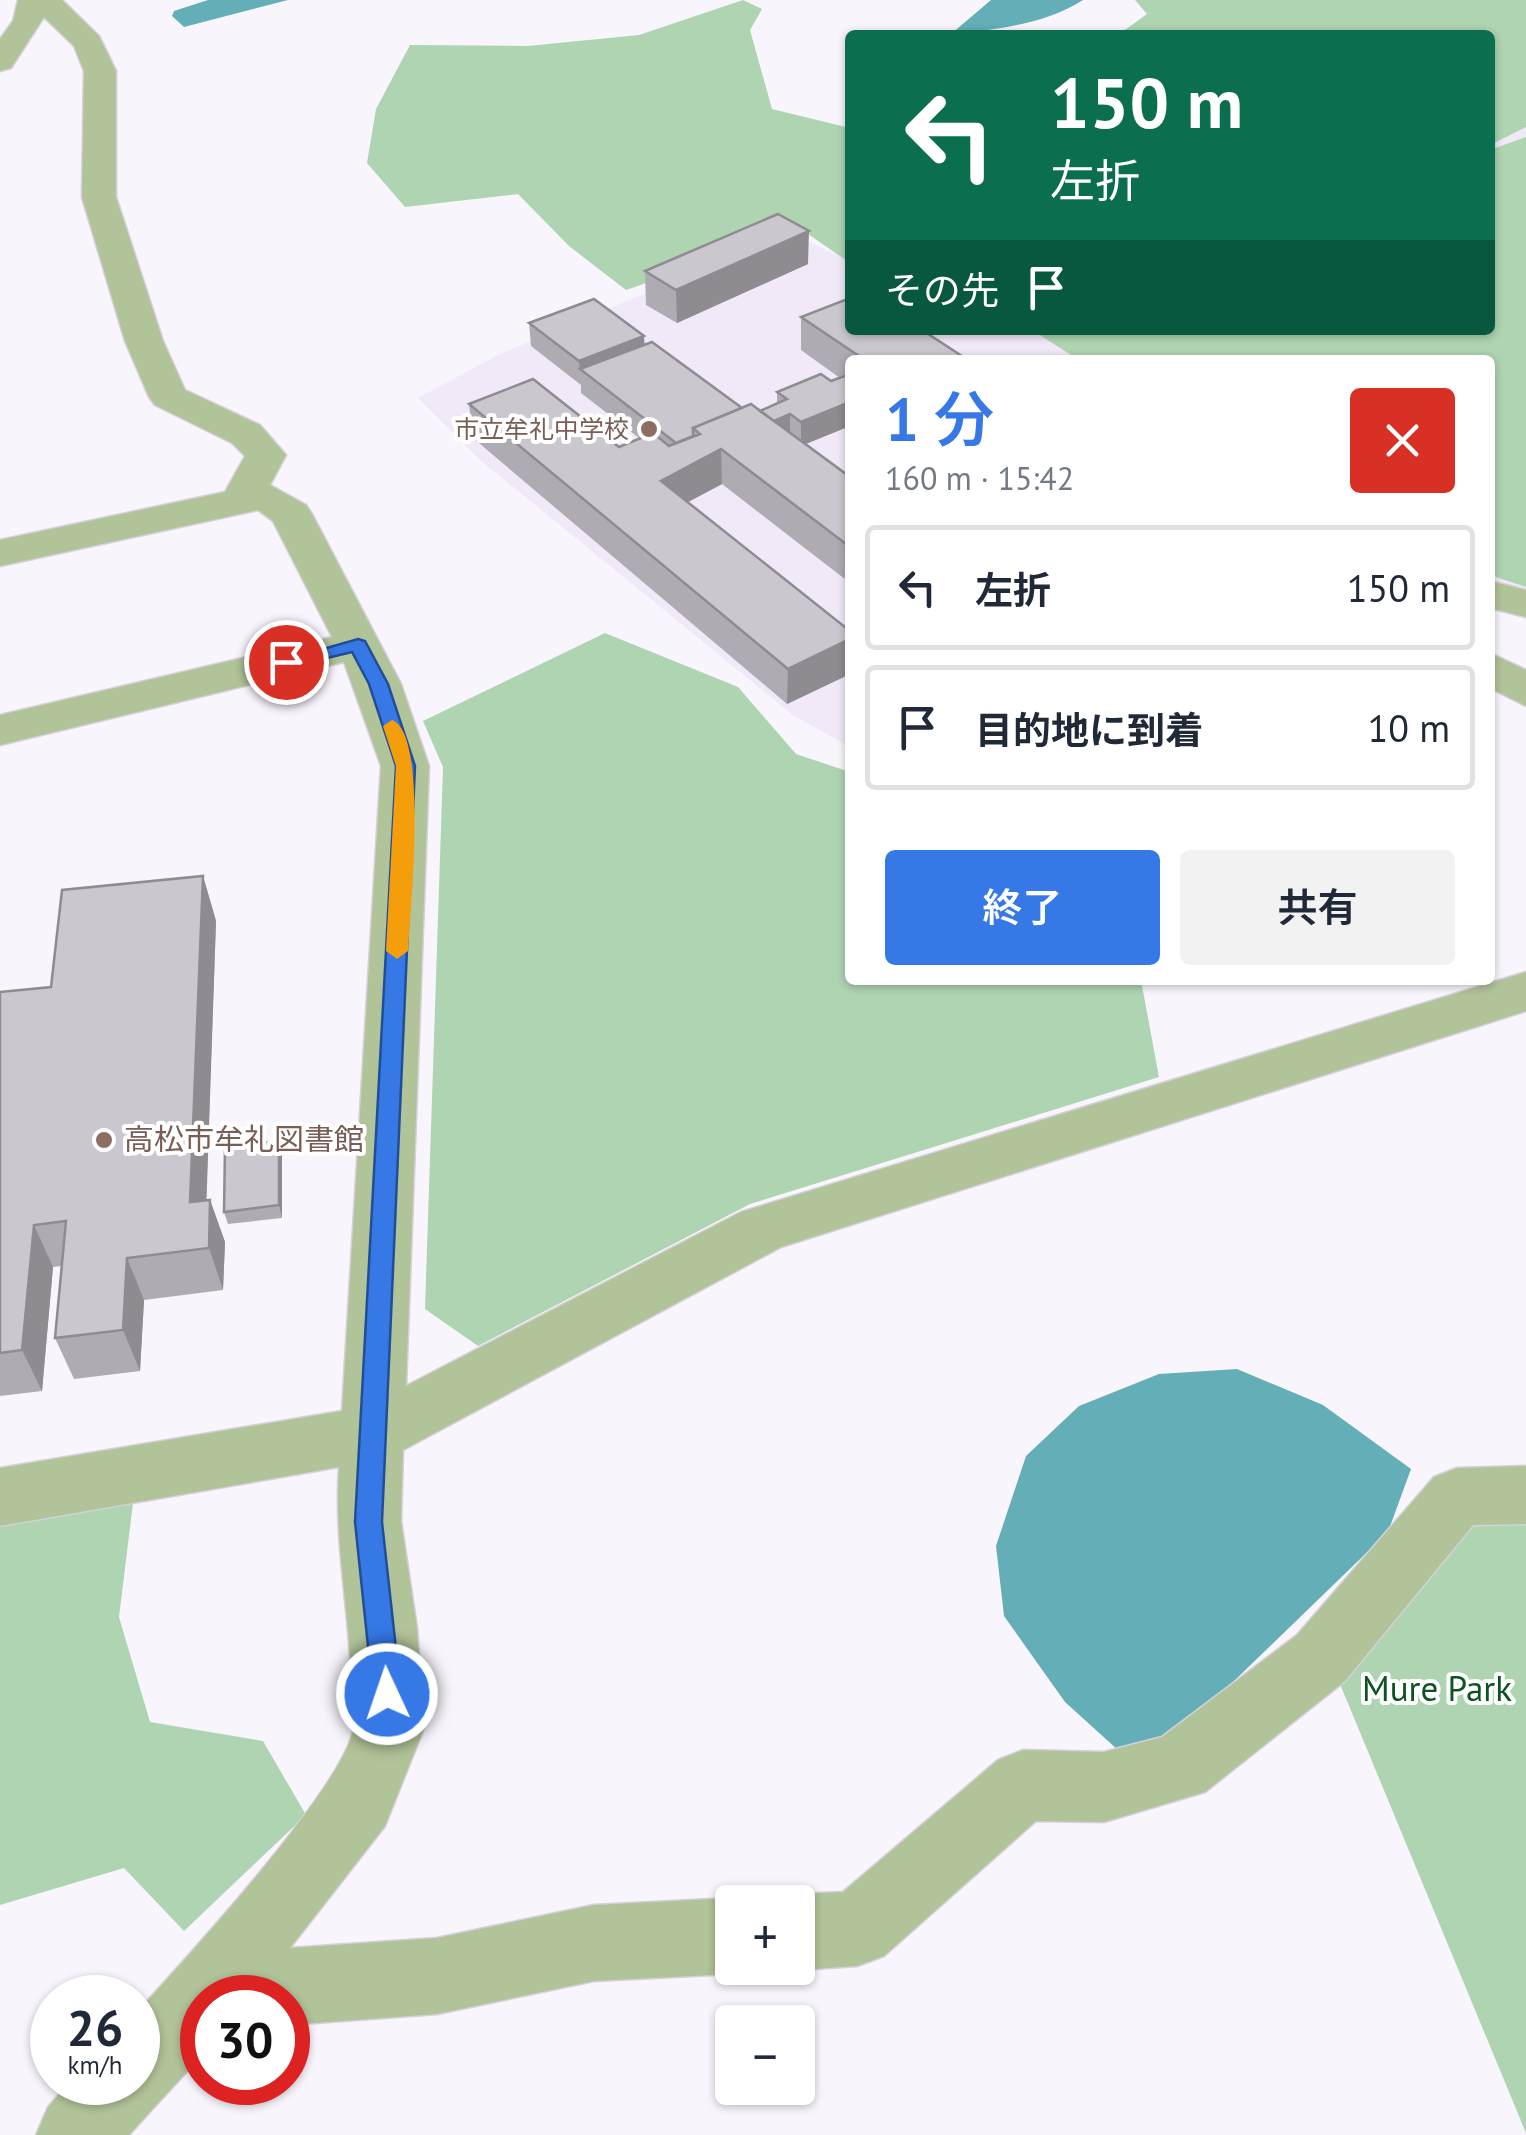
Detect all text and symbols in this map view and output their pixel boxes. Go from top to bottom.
text: 150 m [1050,57,1243,147]
icon: left [885,70,1015,200]
text: 左折 [1050,151,1140,209]
icon: arrive [1019,260,1074,315]
text: その先 [885,265,999,314]
text: 1 分 [885,380,994,458]
button: close [1350,388,1455,493]
place label: 市立牟礼中学校 [454,413,629,445]
marker: 市立牟礼中学校 [638,418,660,440]
text: 160 m · 15:42 [885,457,1074,499]
icon: left [890,560,945,615]
text: 150 m [1347,563,1450,612]
text: 左折 [975,565,1051,614]
pin [244,620,329,705]
icon: arrive [259,635,314,690]
icon: arrive [890,700,945,755]
text: 10 m [1368,703,1450,752]
text: 目的地に到着 [975,705,1203,754]
button: 終了 [885,850,1160,965]
button: 共有 [1180,850,1455,965]
place label: 高松市牟礼図書館 [124,1119,364,1158]
marker: 高松市牟礼図書館 [93,1129,115,1151]
position arrow [335,1642,439,1746]
park label: Mure Park [1362,1665,1512,1711]
map controls [715,1885,815,2105]
button: + [715,1885,815,1985]
speed limit sign: 30 [180,1975,310,2105]
text: 26 [67,1995,123,2060]
button: − [715,2005,815,2105]
text: km/h [68,2049,122,2081]

